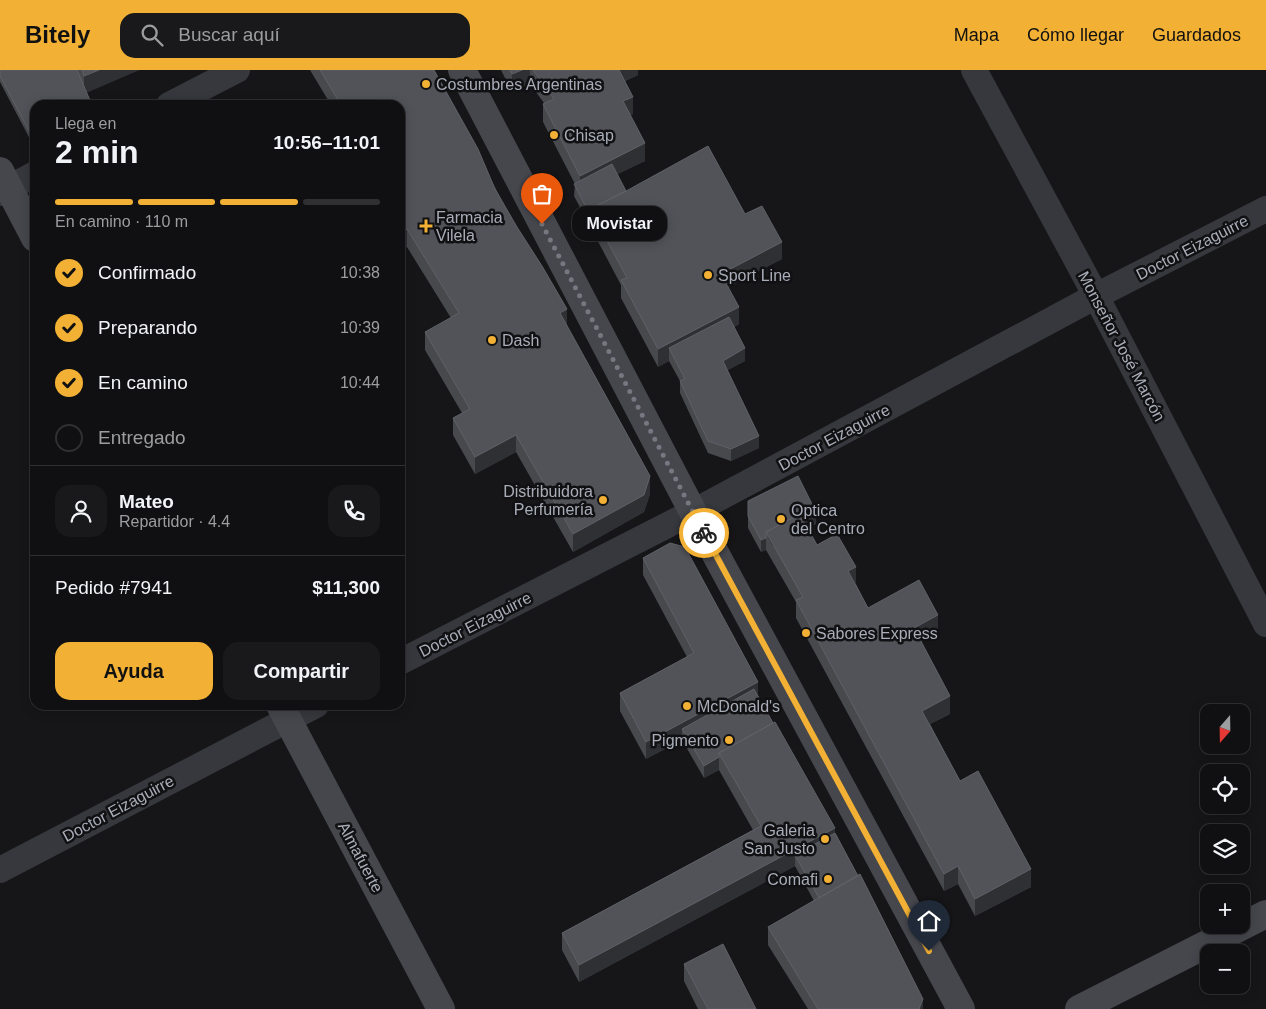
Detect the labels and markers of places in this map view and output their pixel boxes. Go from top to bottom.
place label: Costumbres Argentinas [436,76,602,93]
marker: Costumbres Argentinas [420,78,432,90]
place label: Chisap [564,127,614,144]
marker: Chisap [548,129,560,141]
pin [521,173,563,224]
callout: Movistar [572,206,667,242]
place label: Farmacia Vilela [436,209,503,244]
marker: Farmacia Vilela [420,220,432,232]
place label: Sport Line [718,267,791,284]
marker: Sport Line [702,269,714,281]
place label: Dash [502,332,539,349]
marker: Dash [486,334,498,346]
place label: Distribuidora Perfumería [503,483,593,518]
marker: Distribuidora Perfumería [597,494,609,506]
place label: Optica del Centro [791,502,865,537]
marker: Optica del Centro [775,513,787,525]
place label: Sabores Express [816,625,938,642]
marker: Sabores Express [800,627,812,639]
place label: McDonald's [697,698,780,715]
marker: McDonald's [681,700,693,712]
place label: Pigmento [651,732,719,749]
marker: Pigmento [723,734,735,746]
place label: Galeria San Justo [744,822,815,857]
marker: Galeria San Justo [819,833,831,845]
place label: Comafi [767,871,818,888]
marker: Comafi [822,873,834,885]
pin [908,900,950,951]

